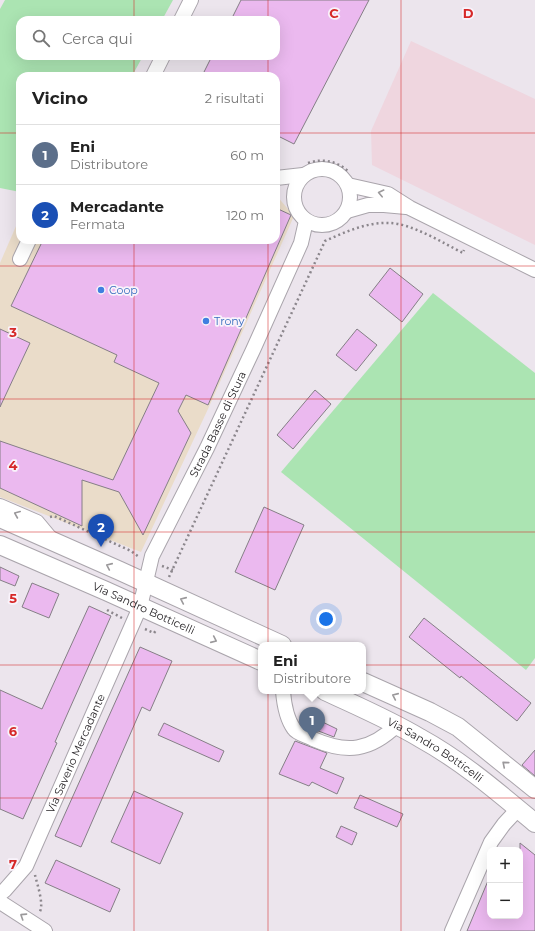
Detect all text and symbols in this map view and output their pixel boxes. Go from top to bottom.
text: C [329,5,339,21]
text: D [463,5,474,21]
search box [16,16,280,60]
icon: search [30,27,52,49]
text: Cerca qui [62,29,133,48]
text: Vicino [32,88,88,108]
text: 2 risultati [205,90,264,106]
text: Eni [70,137,95,156]
text: 1 [42,147,48,163]
text: 60 m [230,147,264,163]
text: Distributore [70,156,148,172]
one-way arrow [377,189,384,197]
text: Mercadante [70,197,164,216]
text: 2 [41,207,49,223]
text: 120 m [226,207,264,223]
text: Fermata [70,216,125,232]
place label: Coop [109,283,138,297]
marker: Coop [96,285,106,295]
place label: Trony [214,314,245,328]
marker: Trony [201,316,211,326]
text: 3 [8,324,17,340]
street label: Strada Basse di Stura [186,369,249,480]
text: 4 [9,457,18,473]
one-way arrow [14,510,21,518]
pin: 2 [88,514,114,547]
one-way arrow [106,563,114,571]
street label: Via Sandro Botticelli [90,579,197,637]
text: 5 [9,590,17,606]
one-way arrow [180,597,188,605]
your location [316,609,336,629]
one-way arrow [209,635,217,643]
popup [258,642,366,694]
text: Eni [273,651,298,670]
text: Distributore [273,670,351,686]
street label: Via Saverio Mercadante [43,692,108,816]
one-way arrow [392,693,400,701]
pin: 1 [299,707,325,740]
street label: Via Sandro Botticelli [385,714,486,785]
text: 6 [9,723,18,739]
one-way arrow [502,762,510,769]
map controls [487,847,523,919]
button: + [487,847,523,883]
text: 7 [9,856,17,872]
button: − [487,883,523,919]
one-way arrow [20,914,27,921]

